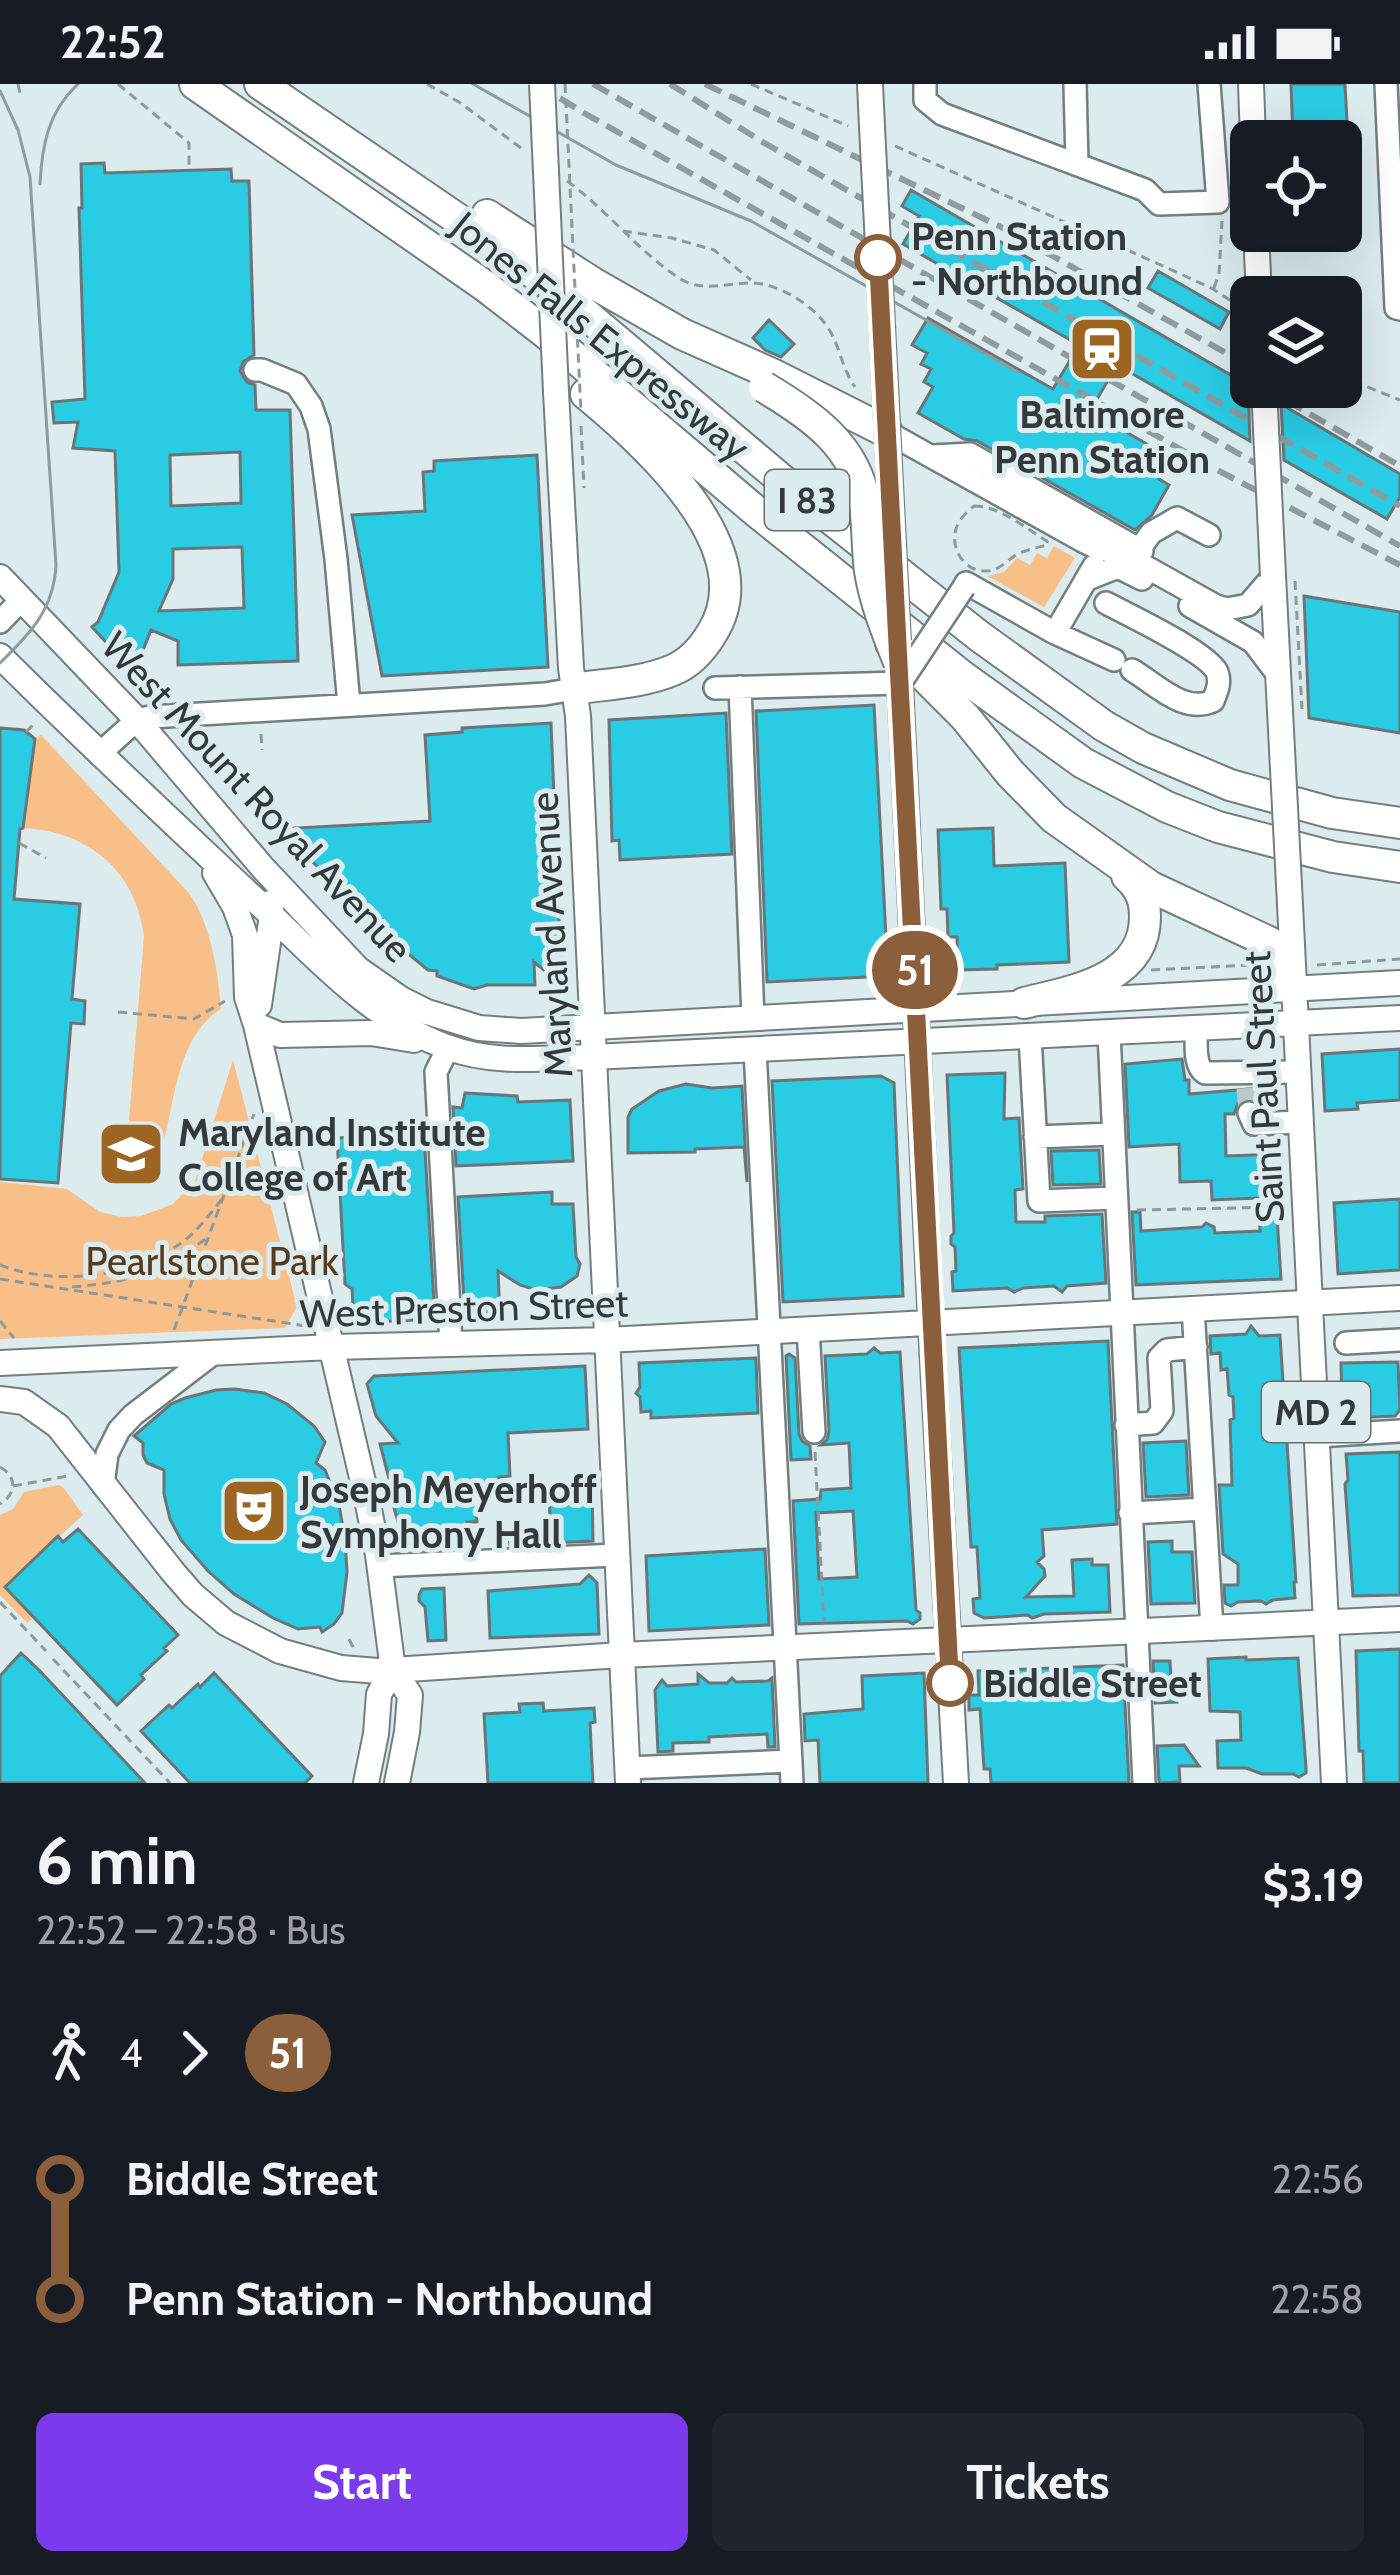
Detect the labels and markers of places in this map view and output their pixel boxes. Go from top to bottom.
place label: Penn Station - Northbound [911,212,1143,305]
marker: Penn Station - Northbound [856,236,900,280]
station icon: Baltimore Penn Station [1067,314,1137,384]
place label: Baltimore Penn Station [994,390,1210,483]
place label: Maryland Institute College of Art [178,1108,486,1201]
school or university icon: Maryland Institute College of Art [96,1119,166,1189]
place label: Joseph Meyerhoff Symphony Hall [299,1465,597,1558]
theatre icon: Joseph Meyerhoff Symphony Hall [219,1476,289,1546]
place label: Biddle Street [983,1659,1202,1707]
marker: Biddle Street [928,1661,972,1705]

